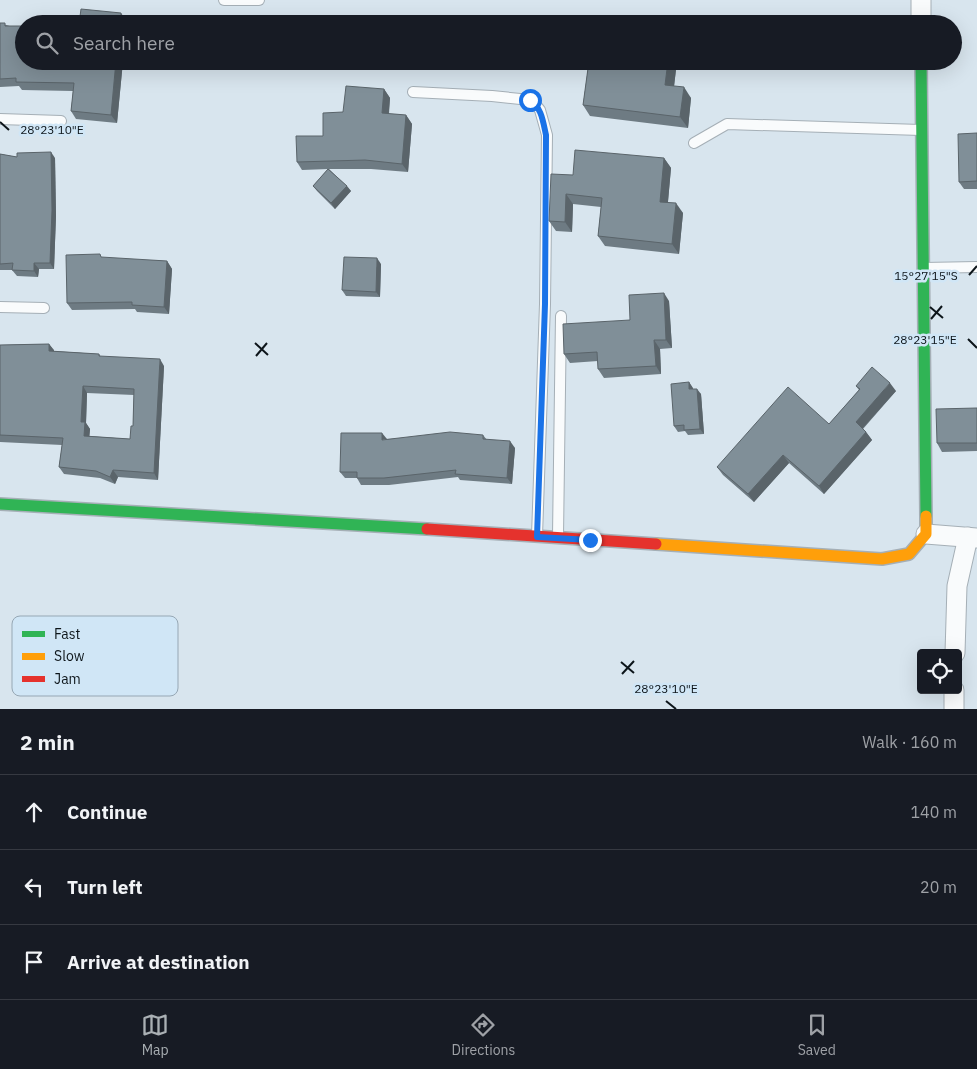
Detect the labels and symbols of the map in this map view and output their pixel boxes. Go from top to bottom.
route start [519,89,542,112]
text: 28°23'10"E [20,122,84,137]
text: 15°27'15"S [894,268,958,283]
text: 28°23'15"E [893,332,957,347]
route end [579,529,602,552]
legend [12,616,178,696]
text: Fast [54,625,80,643]
text: Slow [54,647,85,665]
text: Jam [54,670,81,688]
text: 28°23'10"E [634,681,698,696]

